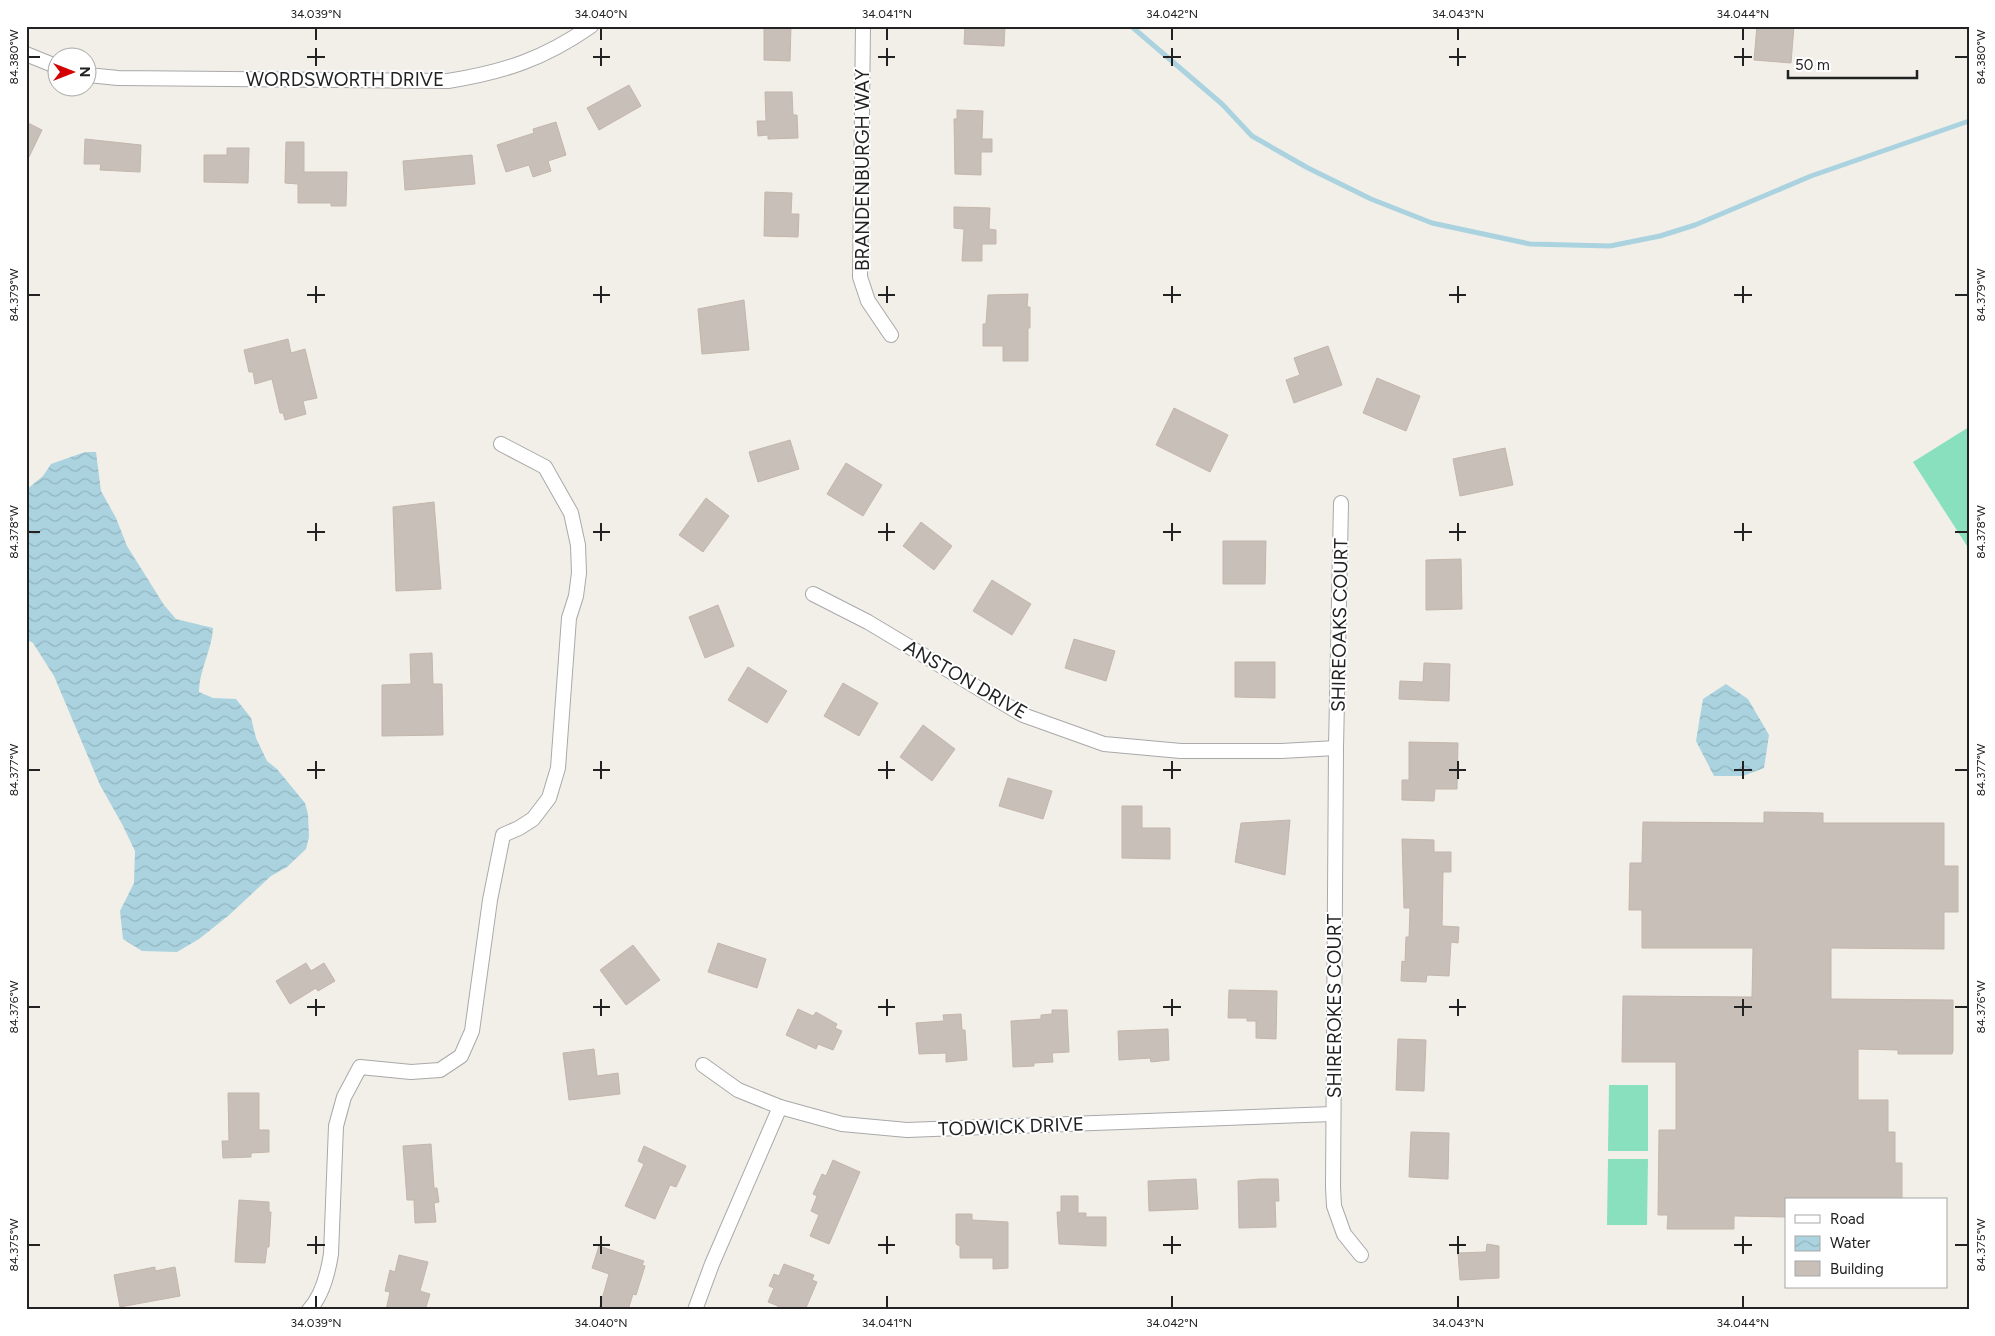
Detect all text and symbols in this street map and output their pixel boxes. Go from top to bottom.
text: 34.039°N [290,7,342,21]
text: 34.040°N [574,7,628,21]
text: 34.041°N [862,7,912,21]
text: 34.042°N [1146,7,1198,21]
text: 34.043°N [1432,7,1484,21]
text: 34.044°N [1717,7,1769,21]
text: 84.380°W [7,29,21,84]
text: 84.380°W [1974,29,1988,84]
north arrow [48,48,98,98]
scale bar [1788,48,1916,80]
text: 50 m [1795,56,1830,74]
text: N [76,67,93,77]
street label: WORDSWORTH DRIVE [246,68,444,91]
street label: BRANDENBURGH WAY [851,68,874,271]
text: 84.379°W [7,268,21,322]
text: 84.379°W [1974,268,1988,322]
text: 84.378°W [7,505,21,559]
text: 84.378°W [1974,505,1988,559]
street label: SHIREOAKS COURT [1326,537,1353,712]
street label: ANSTON DRIVE [900,635,1031,724]
text: 84.377°W [7,743,21,796]
text: 84.377°W [1974,743,1988,796]
street label: SHIREROKES COURT [1323,913,1346,1098]
text: 84.376°W [7,980,21,1034]
text: 84.376°W [1974,980,1988,1034]
street label: TODWICK DRIVE [938,1112,1084,1141]
legend [1785,1198,1948,1288]
text: Road [1830,1210,1865,1228]
text: 84.375°W [7,1218,21,1272]
text: 84.375°W [1974,1218,1988,1272]
text: Water [1830,1234,1870,1252]
text: Building [1830,1260,1884,1278]
text: 34.039°N [290,1316,342,1330]
text: 34.040°N [574,1316,628,1330]
text: 34.041°N [862,1316,912,1330]
text: 34.042°N [1146,1316,1198,1330]
text: 34.043°N [1432,1316,1484,1330]
text: 34.044°N [1717,1316,1769,1330]

